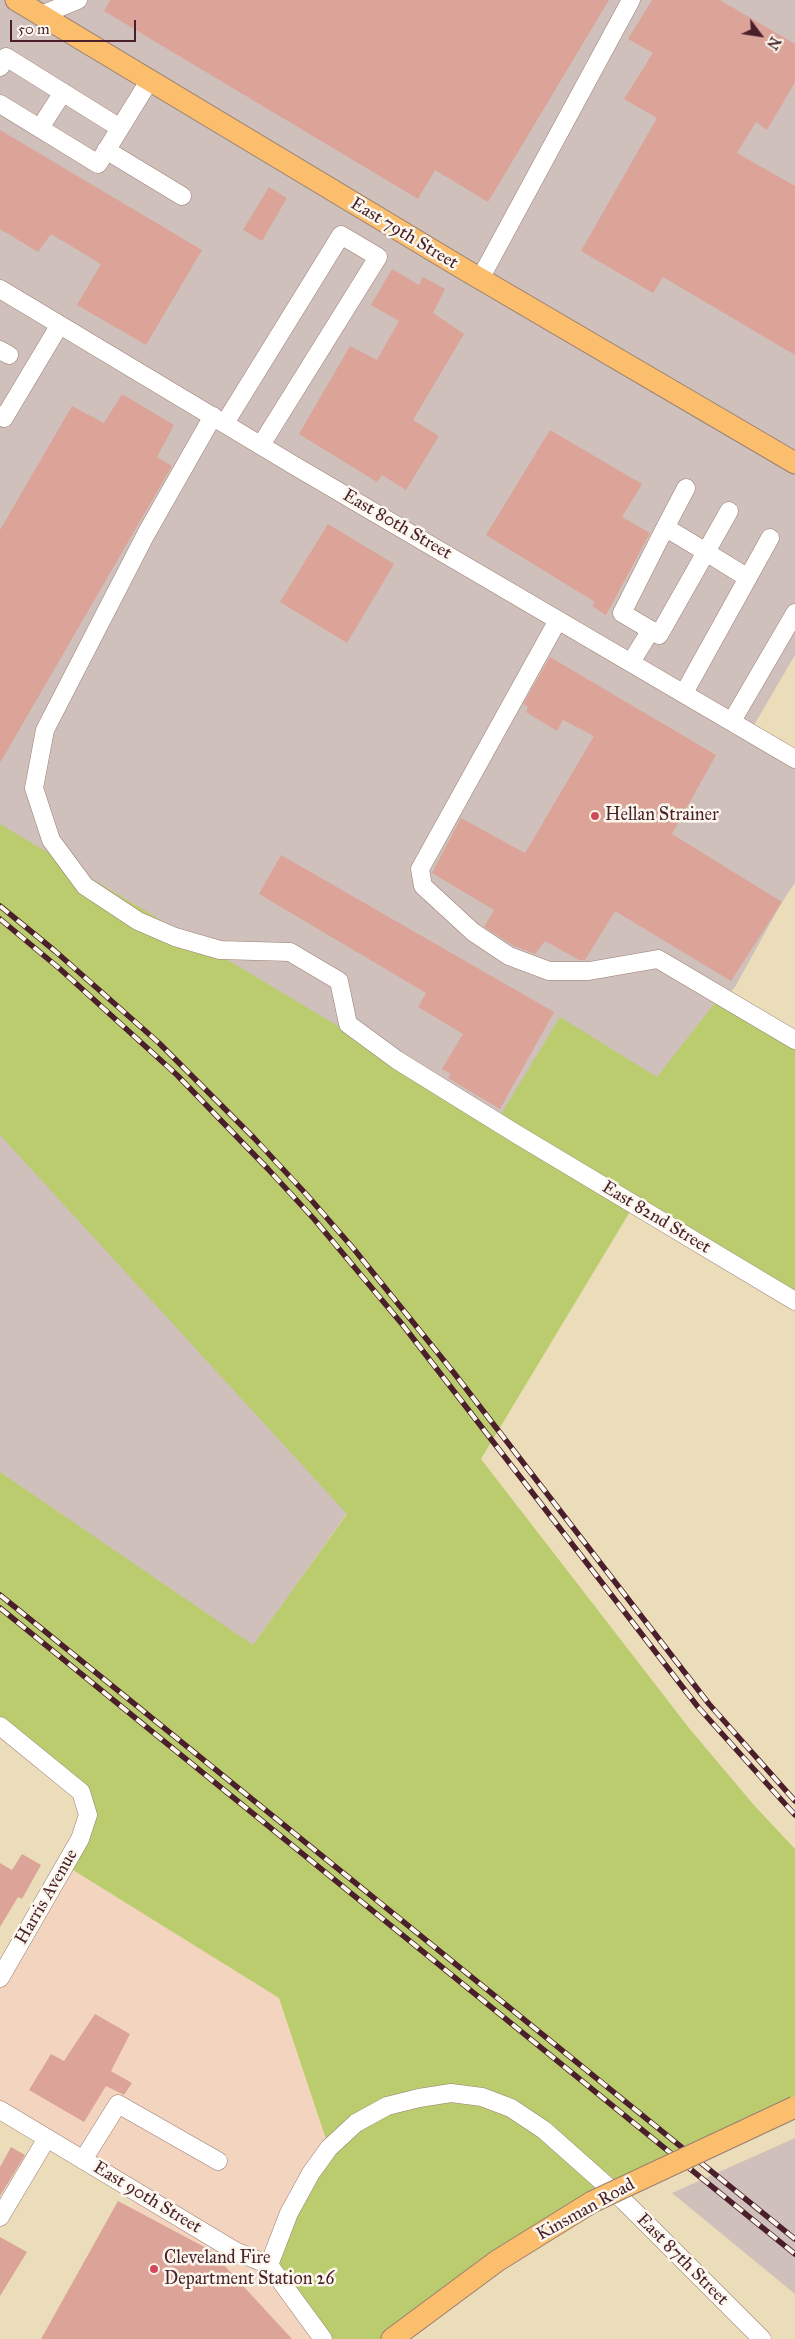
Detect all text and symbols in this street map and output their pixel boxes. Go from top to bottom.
scale bar [12,10,139,42]
north arrow [735,10,785,60]
text: 50 m [18,20,50,38]
text: N [763,34,784,52]
street label: East 79th Street [346,193,462,275]
street label: East 80th Street [339,485,455,565]
place label: Hellan Strainer [605,805,719,827]
marker: Hellan Strainer [589,810,601,822]
street label: East 82nd Street [598,1177,714,1259]
street label: Harris Avenue [11,1846,83,1948]
street label: East 90th Street [89,2157,205,2239]
street label: Kinsman Road [533,2174,639,2246]
street label: East 87th Street [631,2209,733,2311]
place label: Cleveland Fire Department Station 26 [164,2248,334,2290]
marker: Cleveland Fire Department Station 26 [148,2263,160,2275]

